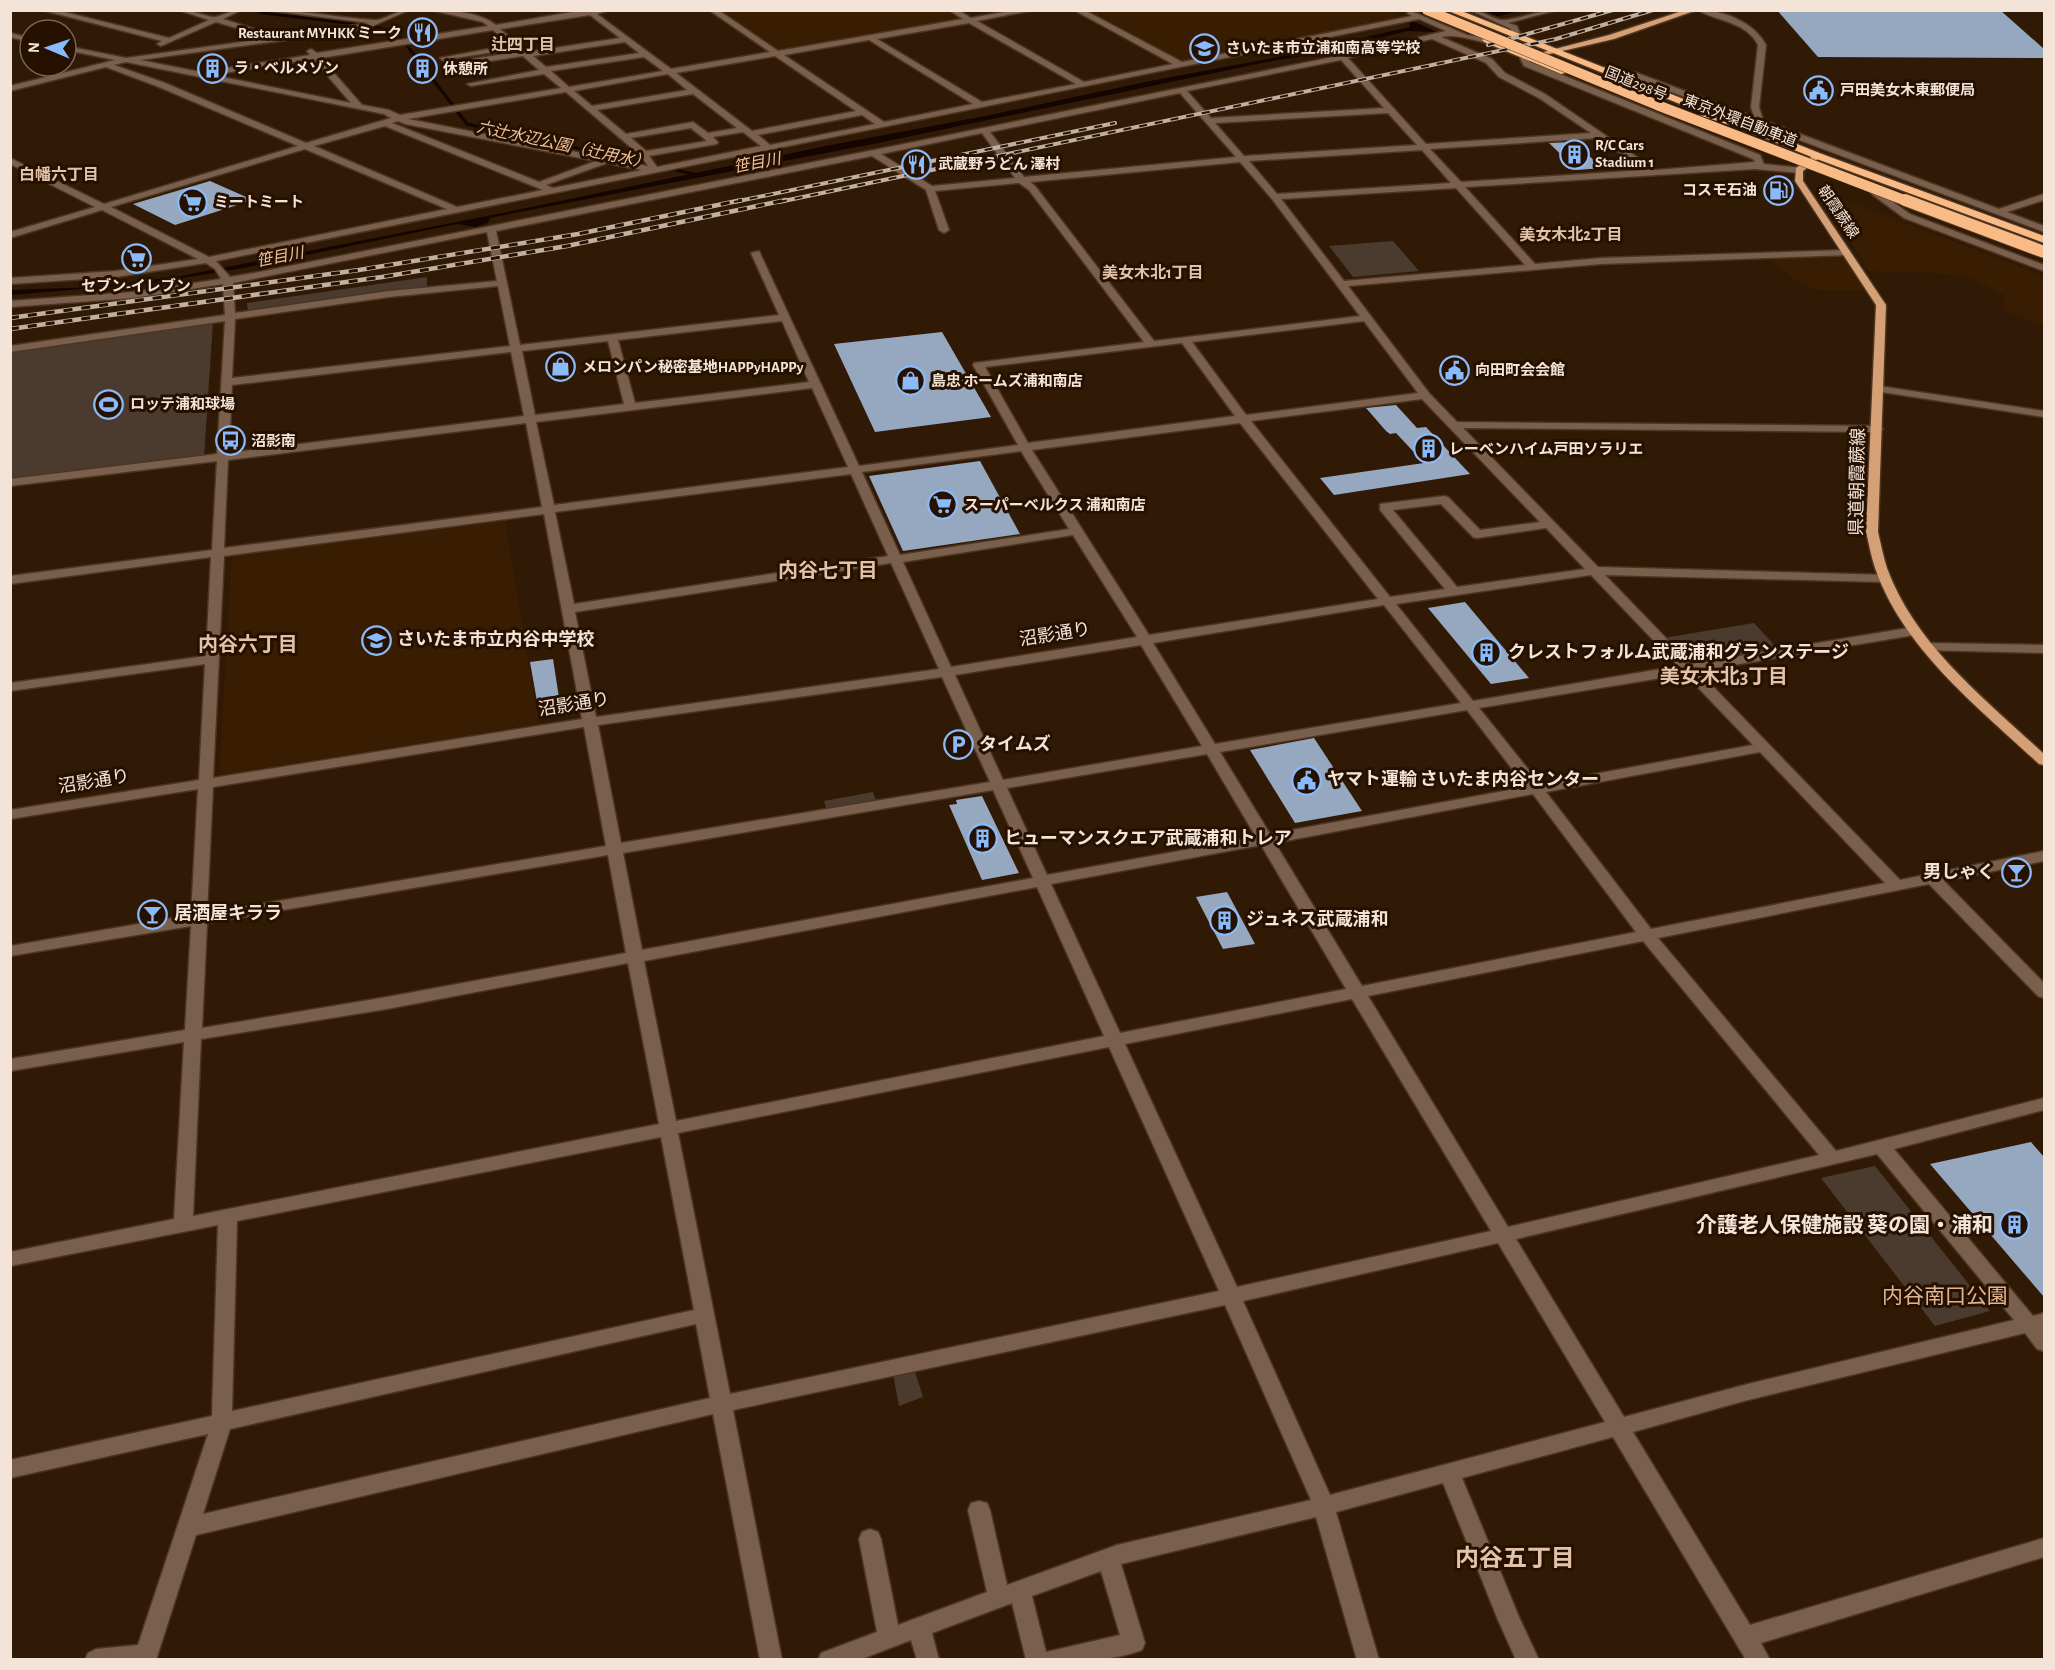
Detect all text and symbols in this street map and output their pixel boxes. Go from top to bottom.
restaurant icon: Restaurant MYHKK ミーク [407,17,439,49]
north arrow [18,18,78,78]
place label: Restaurant MYHKK ミーク [238,25,402,41]
school or university icon: さいたま市立浦和南高等学校 [1189,32,1221,64]
district label: 辻四丁目 [491,36,555,53]
place label: さいたま市立浦和南高等学校 [1226,39,1421,56]
text: N [26,42,42,53]
building icon: ラ・ベルメゾン [197,52,229,84]
building icon: 休憩所 [406,53,438,85]
place label: ラ・ベルメゾン [234,60,339,76]
place label: 休憩所 [443,60,488,77]
street label: 国道298号 [1603,64,1670,103]
public building icon: 戸田美女木東郵便局 [1803,74,1835,106]
place label: 戸田美女木東郵便局 [1840,82,1975,98]
street label: 東京外環自動車道 [1681,92,1799,150]
water label: 六辻水辺公園（辻用水） [475,118,651,171]
building icon: R/C Cars Stadium 1 [1558,138,1590,170]
place label: R/C Cars Stadium 1 [1595,138,1654,170]
restaurant icon: 武蔵野うどん 澤村 [901,148,933,180]
water label: 笹目川 [732,149,784,175]
place label: 武蔵野うどん 澤村 [938,155,1060,172]
district label: 白幡六丁目 [19,166,99,183]
fuel station icon: コスモ石油 [1762,174,1794,206]
place label: コスモ石油 [1682,182,1757,198]
street label: 朝霞蕨線 [1815,182,1862,241]
supermarket icon: ミートミート [177,186,209,218]
place label: ミートミート [214,195,304,210]
district label: 美女木北2丁目 [1519,226,1623,243]
supermarket icon: セブン-イレブン [120,243,152,275]
water label: 笹目川 [255,243,307,269]
district label: 美女木北1丁目 [1102,264,1204,281]
place label: セブン-イレブン [81,277,191,294]
shop icon: メロンパン秘密基地HAPPyHAPPy [545,351,577,383]
public building icon: 向田町会会館 [1438,354,1470,386]
place label: メロンパン秘密基地HAPPyHAPPy [582,359,804,375]
place label: 向田町会会館 [1475,362,1565,378]
shop icon: 島忠 ホームズ浦和南店 [894,365,926,397]
place label: 島忠 ホームズ浦和南店 [931,372,1083,389]
sports icon: ロッテ浦和球場 [93,388,125,420]
place label: ロッテ浦和球場 [130,395,235,412]
bus stop icon: 沼影南 [214,425,246,457]
street label: 県道朝霞蕨線 [1846,428,1868,536]
place label: 沼影南 [251,433,296,449]
building icon: レーベンハイム戸田ソラリエ [1412,433,1444,465]
place label: レーベンハイム戸田ソラリエ [1449,441,1643,457]
supermarket icon: スーパーベルクス 浦和南店 [927,489,959,521]
place label: スーパーベルクス 浦和南店 [964,496,1146,513]
district label: 内谷七丁目 [778,560,878,581]
street label: 沼影通り [1018,619,1092,650]
school or university icon: さいたま市立内谷中学校 [360,624,392,656]
place label: さいたま市立内谷中学校 [397,629,594,649]
district label: 内谷六丁目 [198,634,298,655]
building icon: クレストフォルム武蔵浦和グランステージ [1471,637,1503,669]
place label: クレストフォルム武蔵浦和グランステージ [1508,642,1849,662]
district label: 美女木北3丁目 [1660,666,1788,687]
street label: 沼影通り [537,689,611,720]
parking icon: タイムズ [942,729,974,761]
place label: タイムズ [979,734,1051,754]
public building icon: ヤマト運輸 さいたま内谷センター [1290,764,1322,796]
street label: 沼影通り [57,766,131,797]
place label: ヤマト運輸 さいたま内谷センター [1327,769,1599,789]
building icon: ヒューマンスクエア武蔵浦和トレア [967,823,999,855]
place label: ヒューマンスクエア武蔵浦和トレア [1004,828,1292,848]
bar icon: 男しゃく [2000,857,2032,889]
place label: 男しゃく [1923,862,1995,882]
bar icon: 居酒屋キララ [137,898,169,930]
place label: 居酒屋キララ [174,903,282,923]
building icon: ジュネス武蔵浦和 [1209,904,1241,936]
place label: ジュネス武蔵浦和 [1246,909,1389,929]
building icon: 介護老人保健施設 葵の園・浦和 [1998,1209,2030,1241]
place label: 介護老人保健施設 葵の園・浦和 [1696,1213,1993,1236]
park label: 内谷南口公園 [1882,1285,2008,1307]
district label: 内谷五丁目 [1455,1545,1575,1571]

